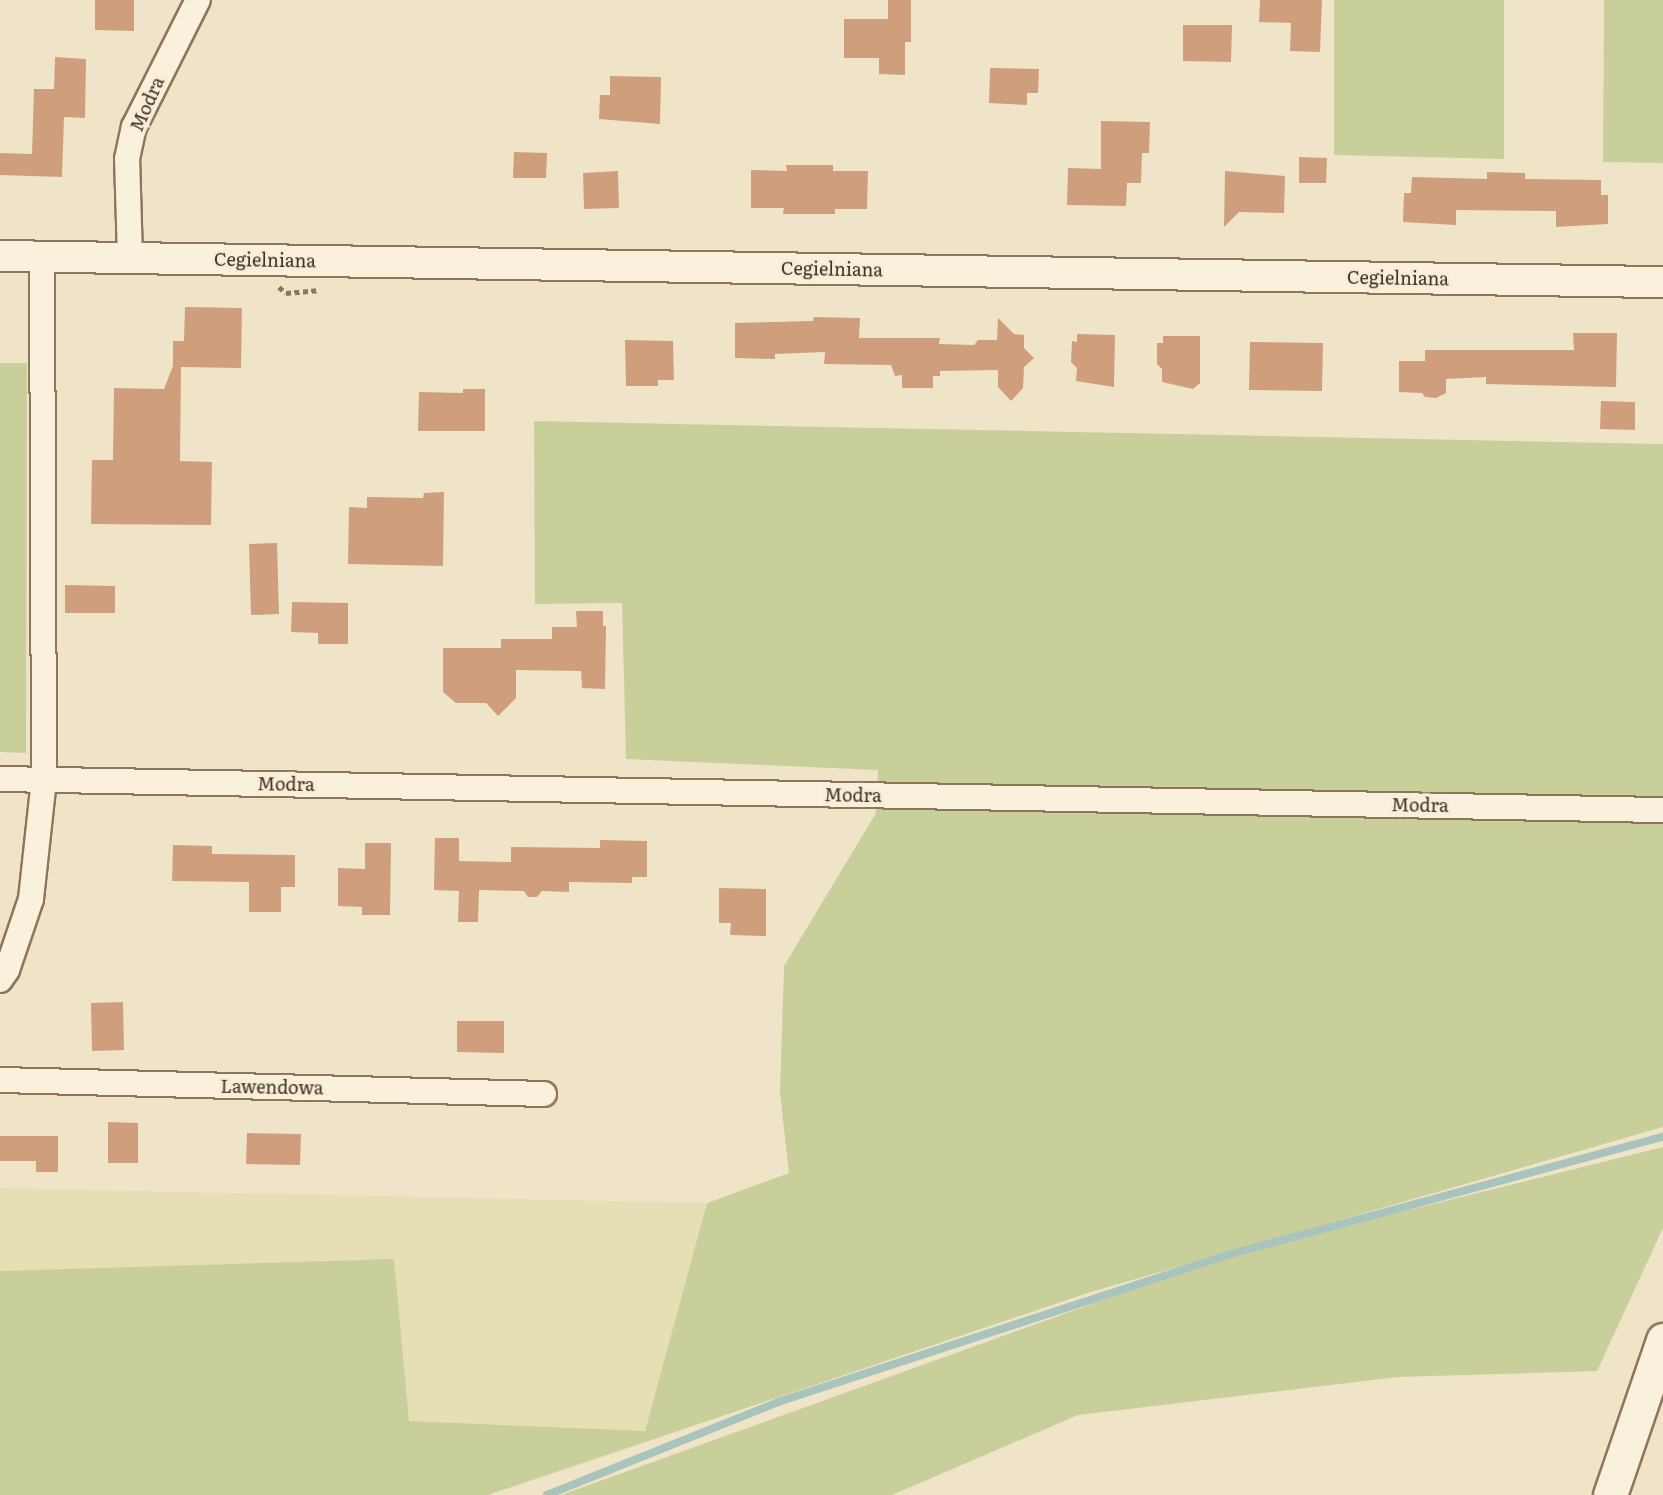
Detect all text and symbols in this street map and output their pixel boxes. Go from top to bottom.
street label: Modra [125,73,169,135]
street label: Cegielniana [214,248,316,272]
street label: Cegielniana [781,257,883,281]
street label: Cegielniana [1347,266,1449,290]
street label: Modra [257,773,315,795]
street label: Modra [824,784,882,806]
street label: Modra [1391,794,1449,816]
street label: Lawendowa [220,1075,324,1099]

